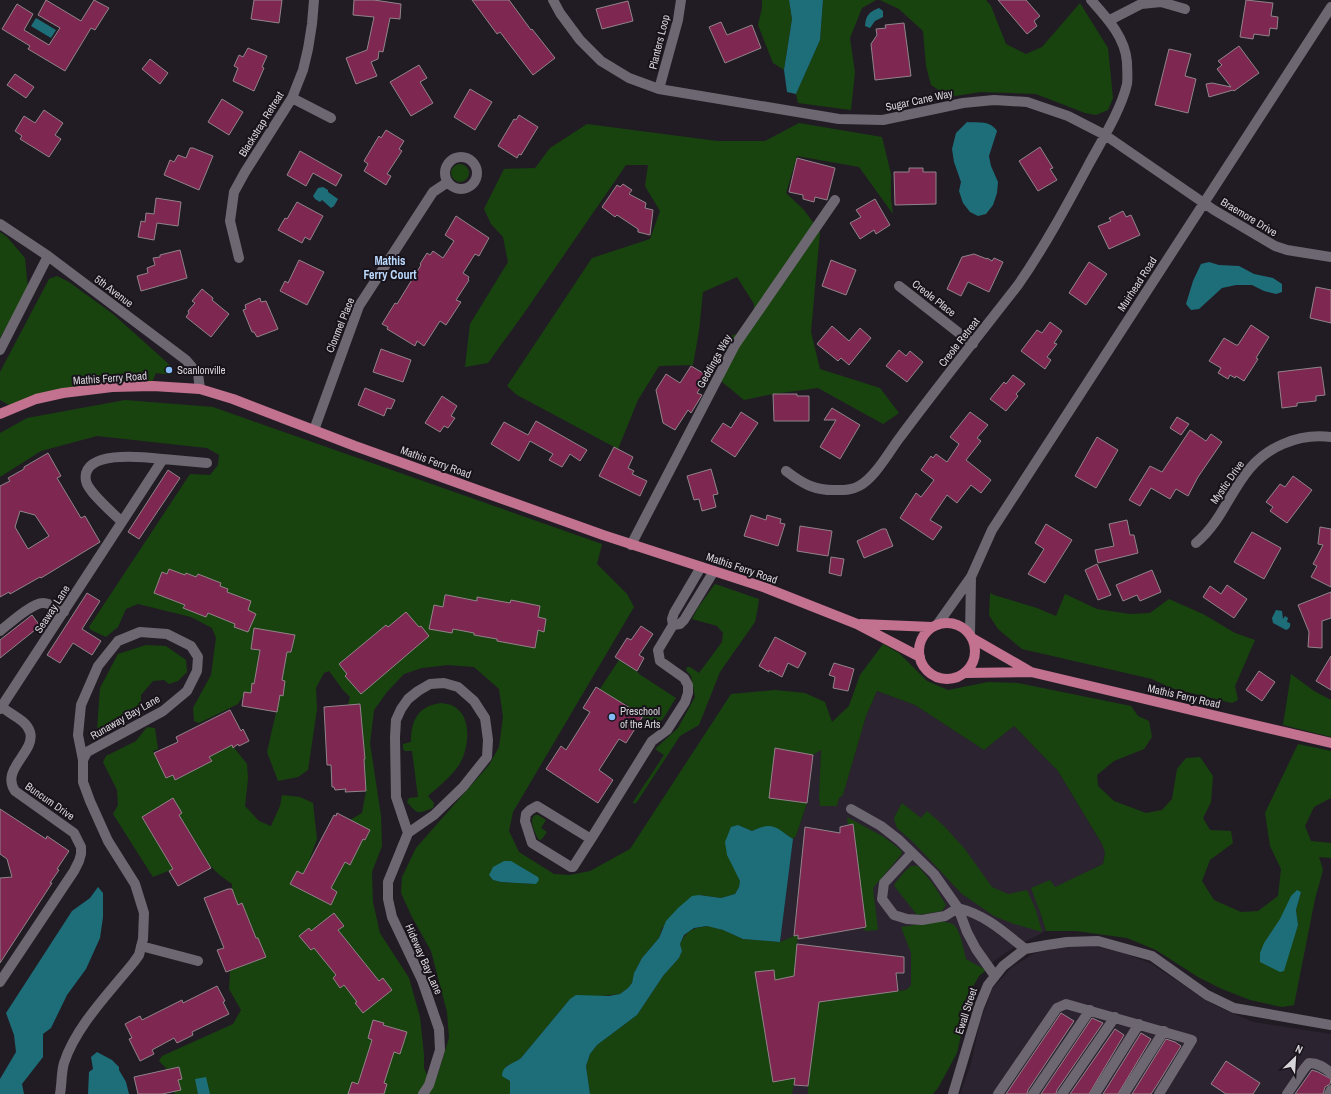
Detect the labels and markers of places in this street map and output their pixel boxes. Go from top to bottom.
place label: Scanlonville [177,363,226,377]
marker: Scanlonville [164,365,174,375]
place label: Preschool of the Arts [620,704,661,731]
marker: Preschool of the Arts [607,712,617,722]

